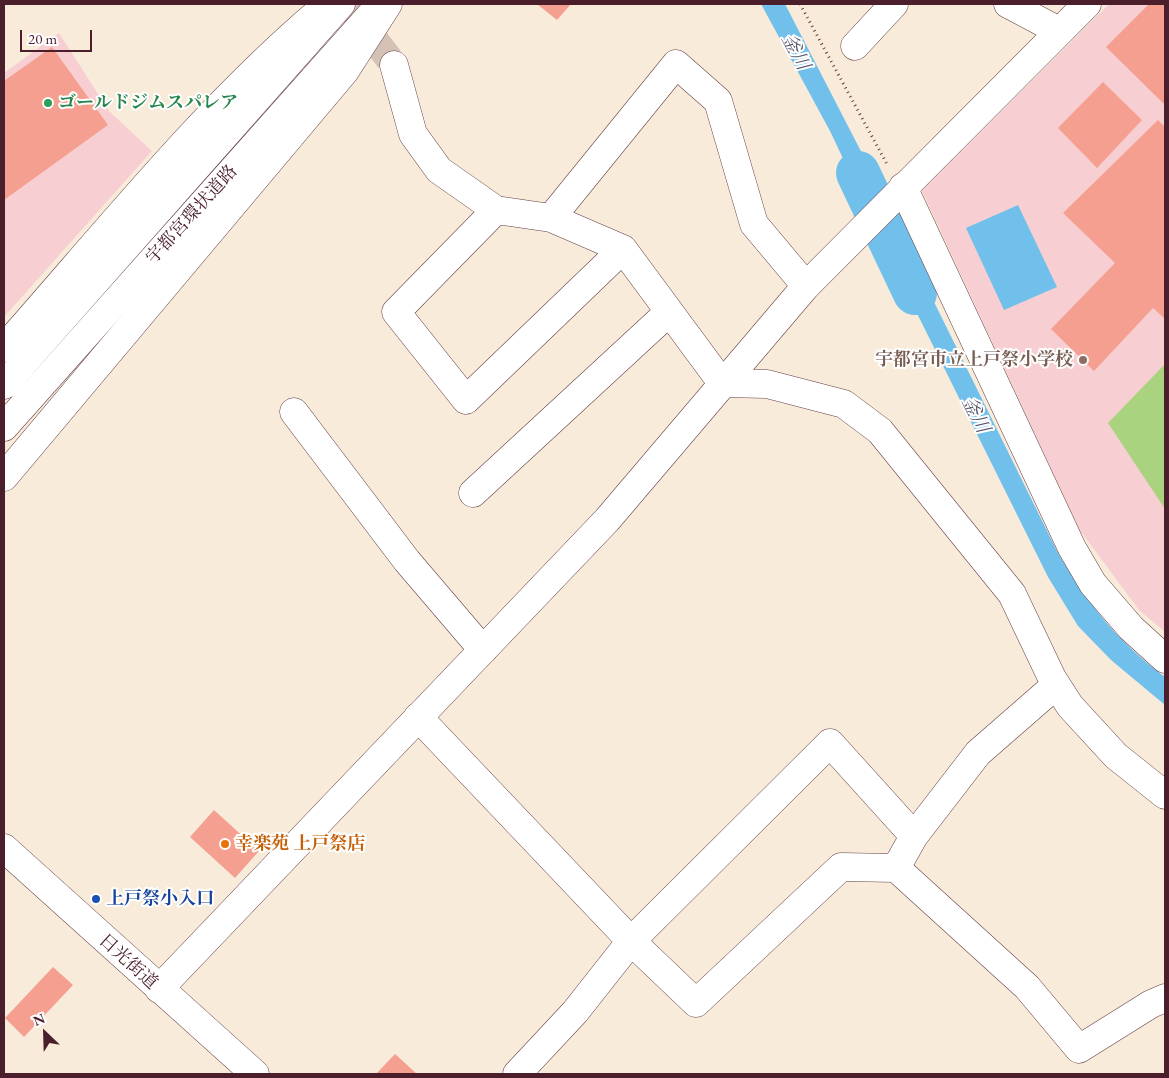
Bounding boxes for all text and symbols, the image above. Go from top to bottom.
scale bar [22,20,95,52]
text: 20 m [28,29,57,48]
water label: 釜川 [776,30,814,74]
place label: ゴールドジムスパレア [58,92,238,114]
marker: ゴールドジムスパレア [42,97,54,109]
street label: 宇都宮環状道路 [142,161,242,269]
place label: 宇都宮市立上戸祭小学校 [875,349,1073,371]
marker: 宇都宮市立上戸祭小学校 [1077,354,1089,366]
water label: 釜川 [956,393,994,437]
place label: 幸楽苑 上戸祭店 [235,833,365,855]
marker: 幸楽苑 上戸祭店 [219,838,231,850]
place label: 上戸祭小入口 [106,888,214,910]
marker: 上戸祭小入口 [90,893,102,905]
street label: 日光街道 [94,930,162,994]
north arrow [20,1008,70,1058]
text: N [30,1009,48,1030]

